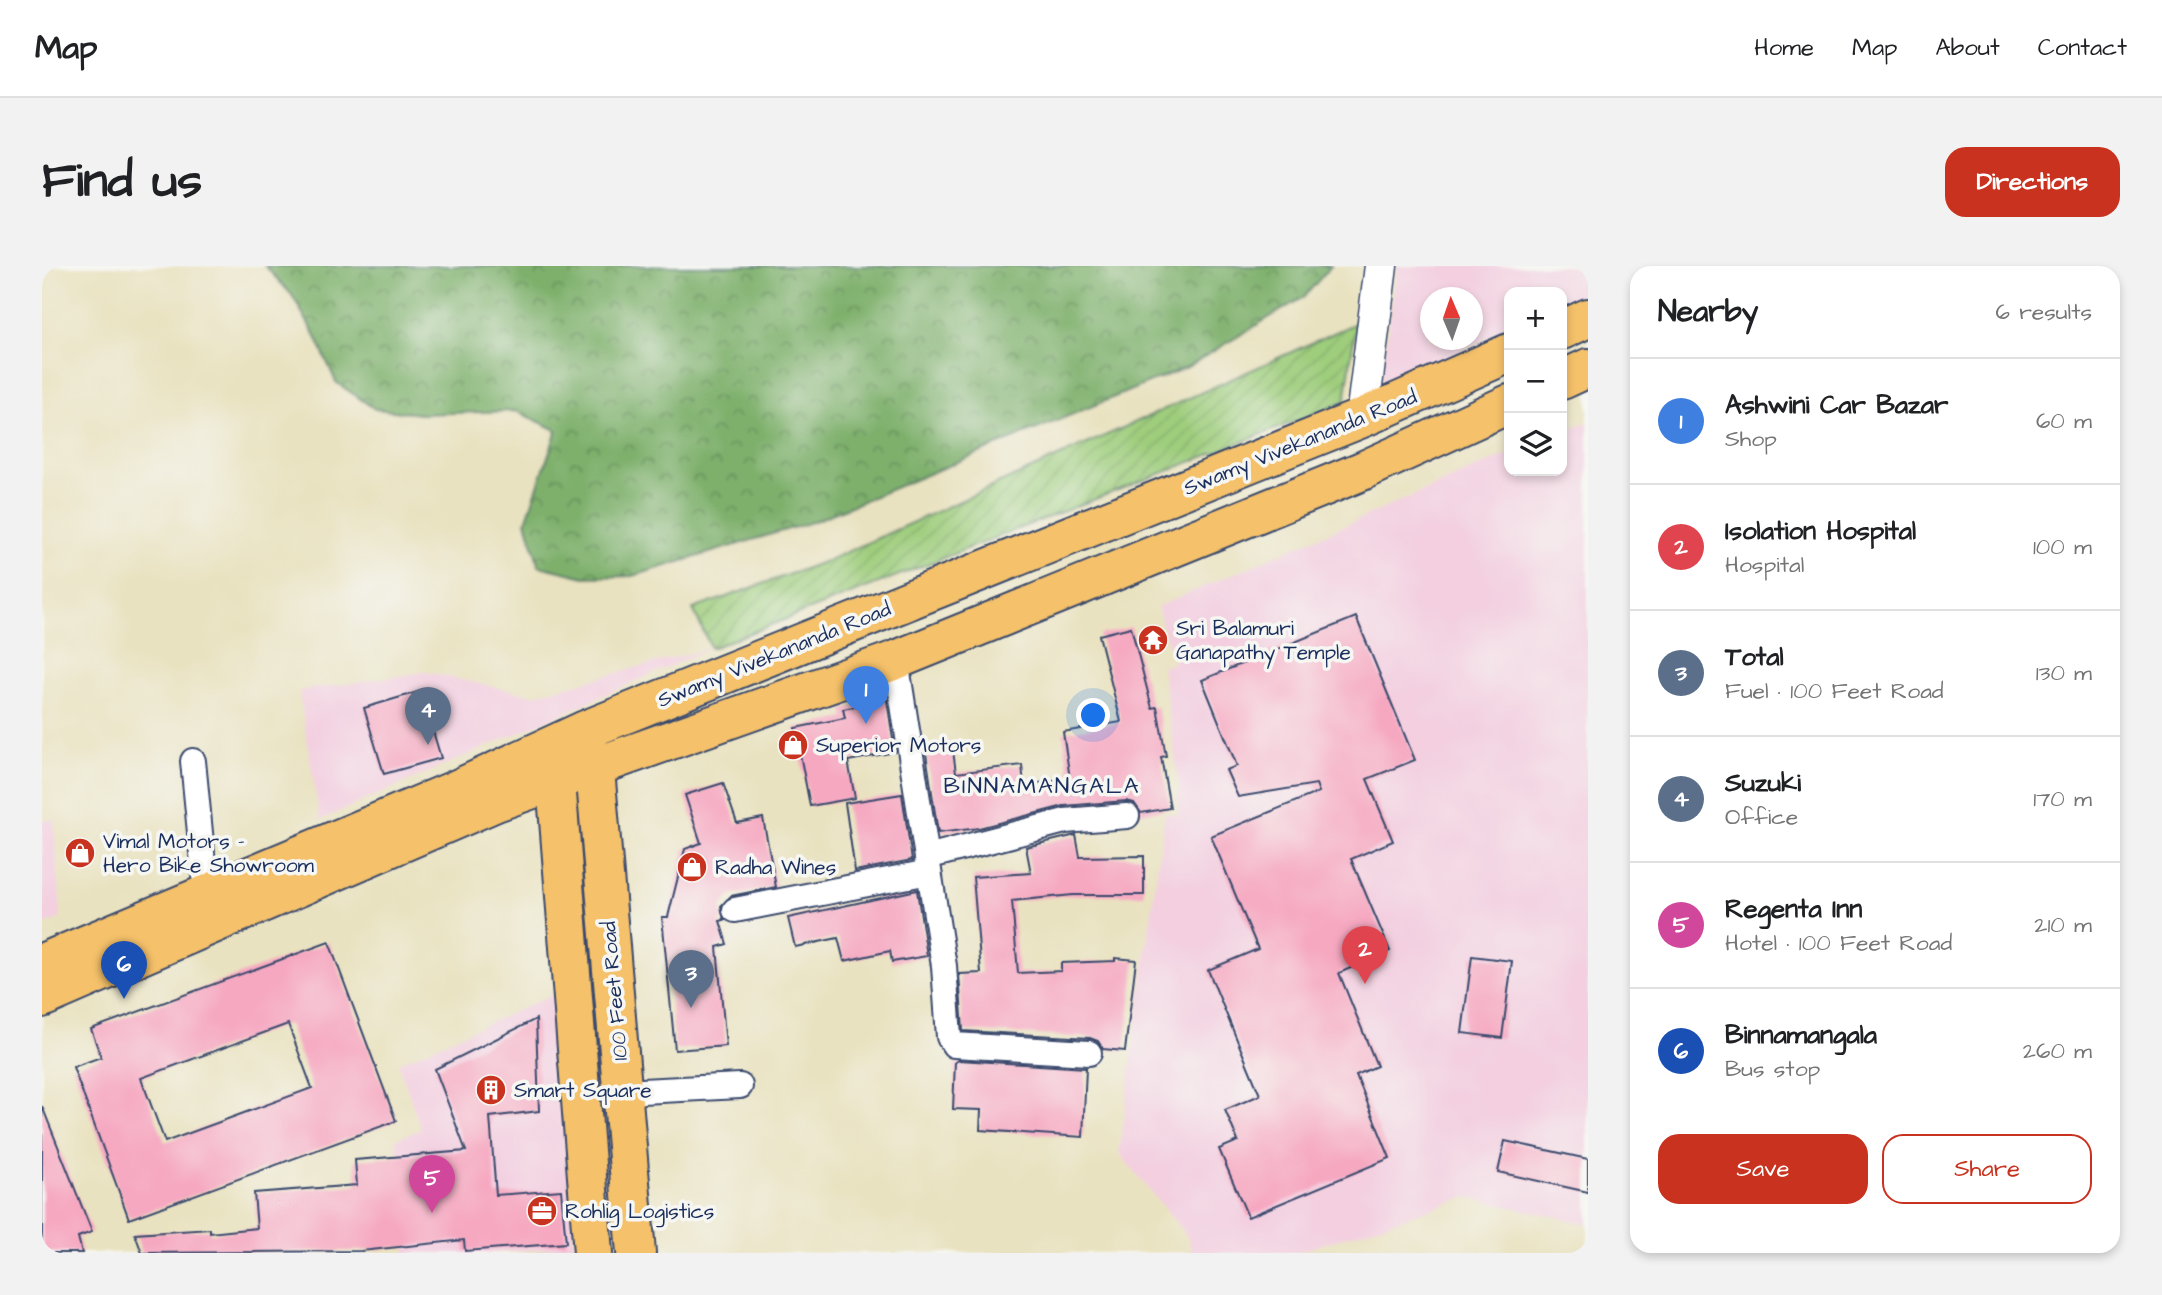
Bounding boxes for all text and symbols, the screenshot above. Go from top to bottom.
text: Map [35,25,97,71]
text: Home [1754,31,1814,65]
text: Map [1852,31,1897,65]
text: About [1935,31,2000,65]
text: Contact [2038,31,2127,65]
button: Directions [1945,147,2120,217]
text: Find us [42,148,202,216]
north arrow [1420,287,1483,350]
map controls [1504,287,1567,476]
button: + [1504,287,1567,350]
text: Nearby [1658,291,1758,333]
text: 6 results [1996,296,2092,328]
button: − [1504,350,1567,413]
street label: Swamy Vivekananda Road [1179,382,1422,504]
text: Ashwini Car Bazar [1725,387,1948,423]
text: 1 [1680,405,1682,437]
text: 60 m [2036,405,2092,437]
button: layers [1504,413,1567,476]
text: Shop [1725,423,1777,455]
text: Isolation Hospital [1725,513,1916,549]
text: 2 [1674,531,1688,563]
text: 100 m [2033,531,2092,563]
text: Hospital [1725,549,1804,581]
street label: Swamy Vivekananda Road [653,594,896,716]
place label: Sri Balamuri Ganapathy Temple [1176,614,1351,669]
temple icon: Sri Balamuri Ganapathy Temple [1136,623,1170,657]
text: Total [1725,639,1784,675]
text: 3 [1675,657,1687,689]
text: 130 m [2036,657,2092,689]
pin: 1 [843,666,889,724]
text: Fuel · 100 Feet Road [1725,675,1944,707]
pin: 4 [405,687,451,745]
your location [1076,698,1110,732]
shop icon: Superior Motors [776,728,810,762]
place label: Superior Motors [816,731,981,761]
text: Suzuki [1725,765,1801,801]
district label: BINNAMANGALA [944,770,1140,802]
text: 4 [1673,783,1689,815]
text: 170 m [2033,783,2092,815]
text: Office [1725,801,1798,833]
place label: Vimal Motors - Hero Bike Showroom [103,827,315,880]
shop icon: Vimal Motors - Hero Bike Showroom [63,836,97,870]
shop icon: Radha Wines [675,850,709,884]
place label: Radha Wines [715,853,836,882]
text: Regenta Inn [1725,891,1862,927]
text: 5 [1673,909,1689,941]
text: 210 m [2034,909,2092,941]
street label: 100 Feet Road [594,920,635,1062]
pin: 2 [1342,926,1388,984]
text: Hotel · 100 Feet Road [1725,927,1952,959]
pin: 6 [101,941,147,999]
pin: 3 [668,950,714,1008]
text: Binnamangala [1725,1017,1877,1053]
text: 6 [1674,1035,1688,1067]
text: 260 m [2023,1035,2092,1067]
text: Bus stop [1725,1053,1820,1085]
building icon: Smart Square [474,1073,508,1107]
place label: Smart Square [514,1076,652,1105]
button: Save [1658,1134,1868,1204]
button: Share [1882,1134,2092,1204]
pin: 5 [409,1155,455,1213]
office icon: Rohlig Logistics [525,1194,559,1228]
place label: Rohlig Logistics [565,1197,714,1228]

